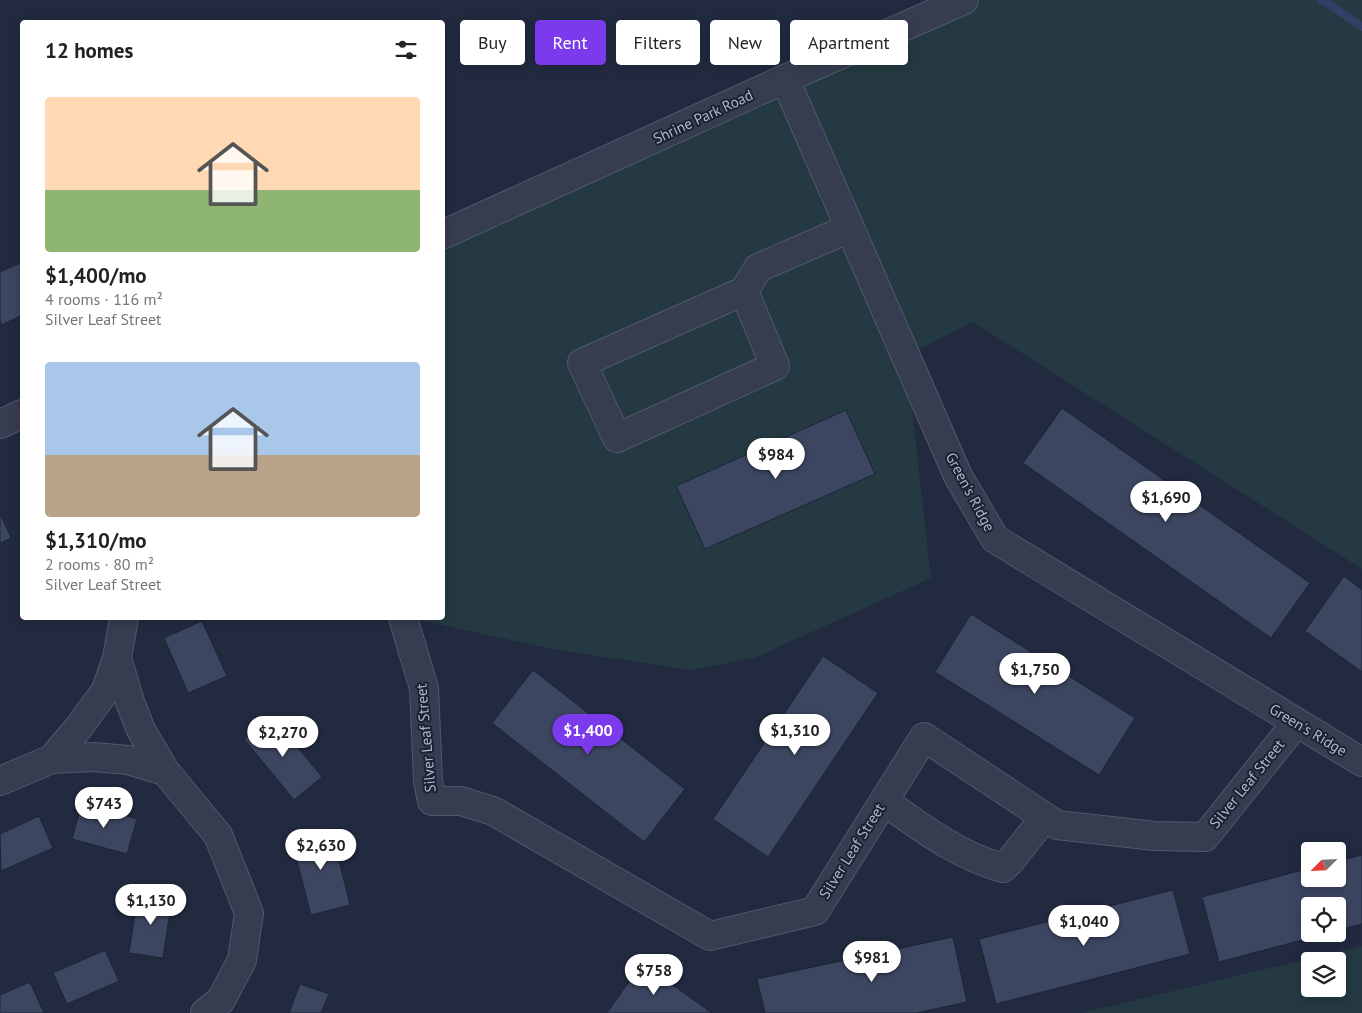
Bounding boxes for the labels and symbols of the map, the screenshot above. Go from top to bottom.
street label: Shrine Park Road [650,85,756,148]
pin: $984 [746,438,806,480]
street label: Green's Ridge [942,449,999,535]
pin: $1,690 [1125,480,1207,523]
pin: $1,750 [994,652,1076,695]
street label: Silver Leaf Street [411,683,440,793]
street label: Green's Ridge [1266,699,1350,760]
pin: $1,400 [547,714,629,756]
pin: $1,310 [754,714,836,756]
pin: $2,270 [242,716,324,758]
street label: Silver Leaf Street [1205,735,1288,832]
pin: $743 [74,786,134,829]
street label: Silver Leaf Street [815,799,889,902]
pin: $2,630 [280,828,362,871]
north arrow [1301,842,1346,888]
pin: $1,130 [110,884,192,926]
pin: $1,040 [1043,904,1125,947]
pin: $981 [842,940,902,983]
pin: $758 [624,954,684,996]

